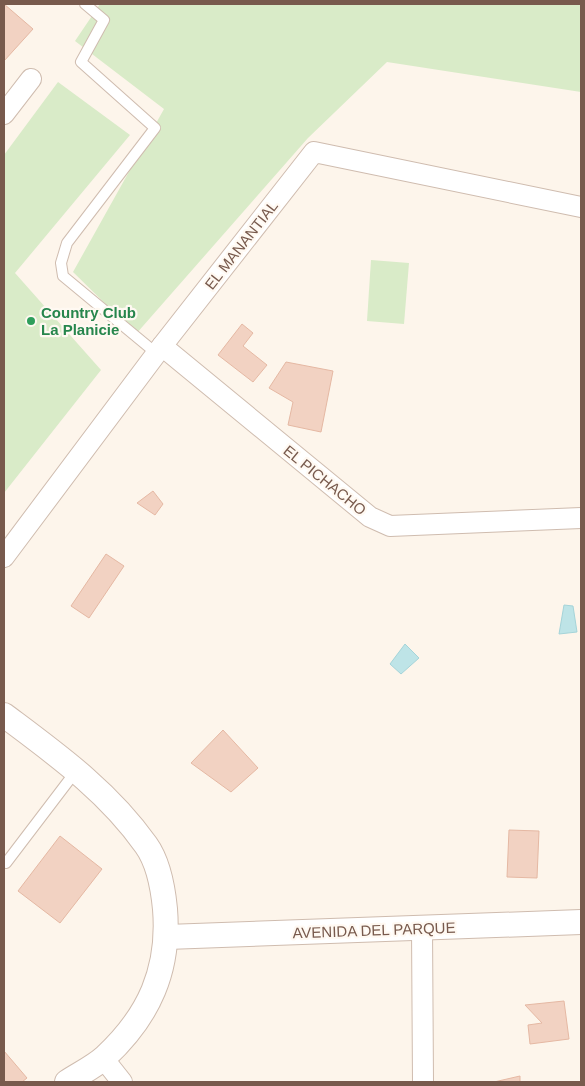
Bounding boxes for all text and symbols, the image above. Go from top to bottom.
street label: EL MANANTIAL [201,197,281,293]
place label: Country Club La Planicie [41,304,136,338]
marker: Country Club La Planicie [25,315,37,327]
street label: EL PICHACHO [280,442,370,518]
street label: AVENIDA DEL PARQUE [292,919,456,941]

